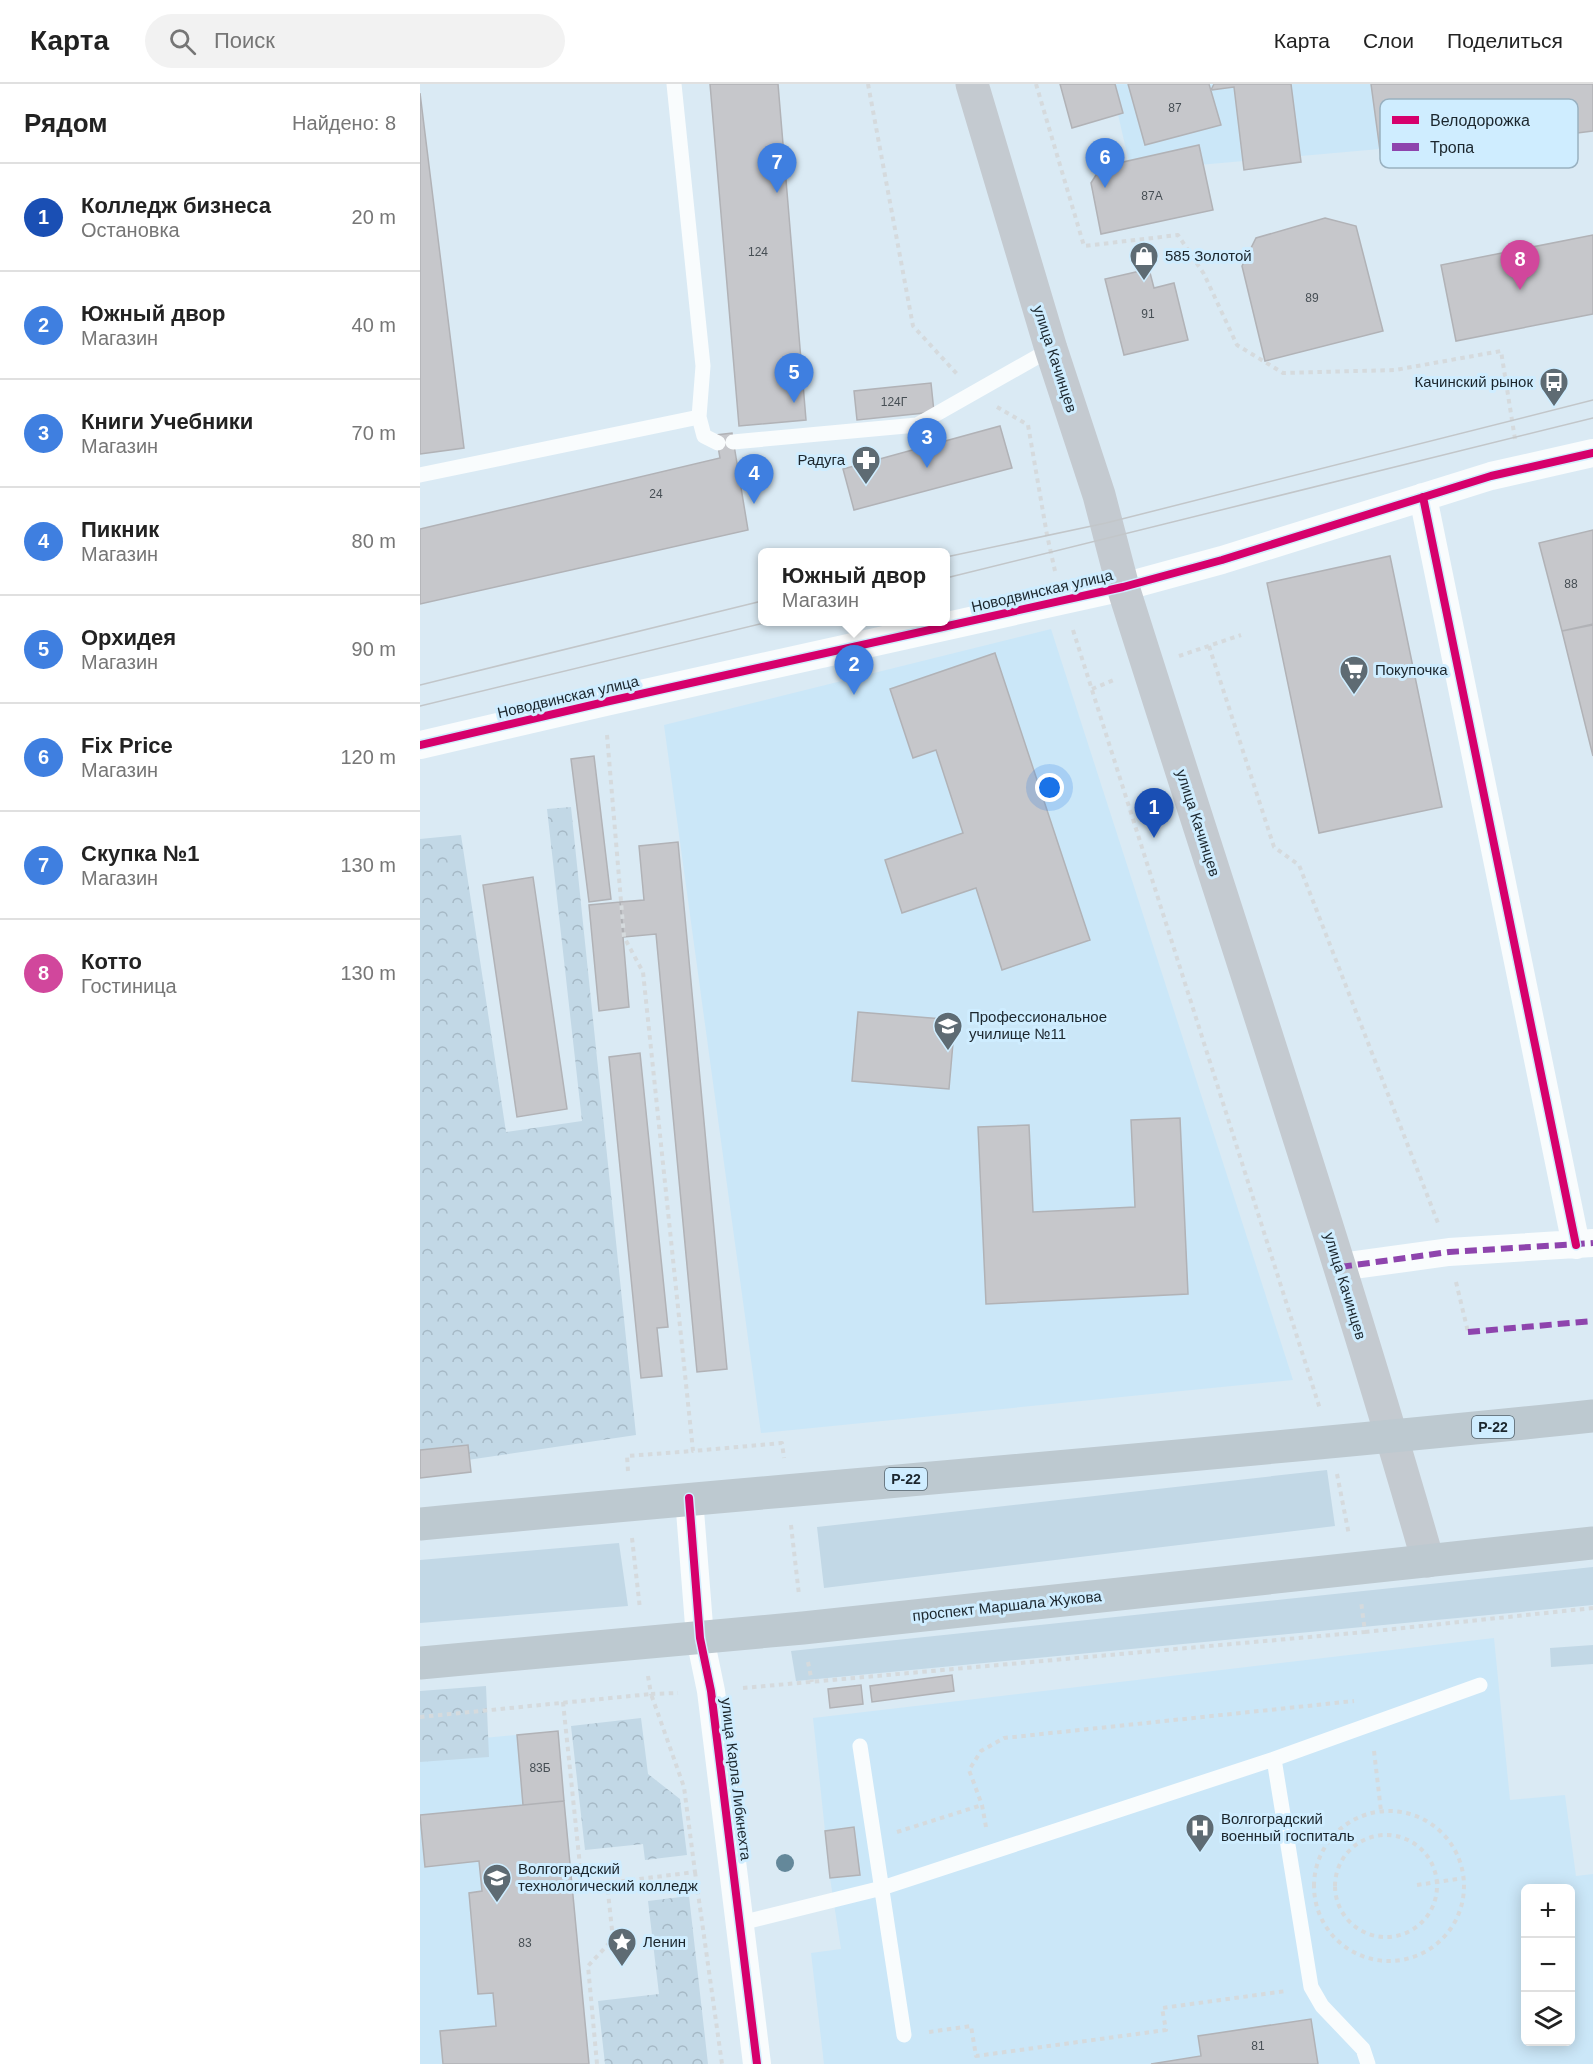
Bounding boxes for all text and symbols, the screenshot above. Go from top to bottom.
search box [145,14,565,68]
text: Карта [30,25,109,56]
icon: search [166,25,199,58]
text: Поиск [214,28,275,53]
text: Карта [1274,29,1330,52]
text: Слои [1363,29,1414,52]
text: Поделиться [1447,29,1563,52]
legend [1380,99,1578,168]
house number: 87 [1168,101,1182,115]
text: Рядом [24,108,107,138]
text: Найдено: 8 [292,112,396,134]
text: Велодорожка [1430,112,1530,129]
pin: 6 [1086,138,1124,188]
text: Тропа [1430,139,1474,156]
pin: 7 [758,144,796,193]
house number: 87А [1141,189,1163,203]
text: Колледж бизнеса [81,193,271,218]
text: 1 [38,206,49,228]
text: 20 m [352,206,396,228]
text: Остановка [81,219,180,241]
shop icon: 585 Золотой [1128,240,1160,282]
pin: 8 [1500,240,1540,290]
house number: 124 [748,245,768,259]
place label: 585 Золотой [1165,247,1252,264]
house number: 89 [1305,291,1319,305]
text: Южный двор [81,301,225,326]
street label: улица Качинцев [1030,303,1081,414]
house number: 91 [1141,307,1155,321]
text: 2 [38,314,49,336]
text: 40 m [352,314,396,336]
text: Магазин [81,327,158,349]
pin: 5 [774,354,814,403]
bus stop icon: Качинский рынок [1538,366,1570,408]
place label: Качинский рынок [1414,373,1533,390]
house number: 124Г [881,395,908,409]
text: Книги Учебники [81,409,253,434]
pin: 3 [908,418,946,468]
text: 3 [38,422,49,444]
text: 70 m [352,422,396,444]
text: Магазин [81,435,158,457]
pharmacy icon: Радуга [850,444,882,486]
place label: Радуга [797,451,846,468]
pin: 4 [734,454,774,504]
house number: 24 [649,487,663,501]
text: Пикник [81,517,159,542]
text: 4 [38,530,49,552]
text: 80 m [352,530,396,552]
text: Магазин [81,543,158,565]
popup [758,548,950,626]
text: Южный двор [782,563,926,588]
street label: Новодвинская улица [970,566,1115,615]
house number: 88 [1564,577,1578,591]
text: Магазин [782,589,859,611]
text: Орхидея [81,625,176,650]
text: 5 [38,638,49,660]
text: 90 m [352,638,396,660]
pin: 2 [834,646,874,695]
text: Магазин [81,651,158,673]
supermarket icon: Покупочка [1338,654,1370,696]
place label: Покупочка [1375,661,1448,678]
street label: Новодвинская улица [496,672,641,721]
text: Fix Price [81,733,173,758]
text: 6 [38,746,49,768]
text: 120 m [340,746,396,768]
text: Магазин [81,759,158,781]
street label: улица Качинцев [1173,767,1224,878]
your location [1035,773,1064,802]
pin: 1 [1134,788,1174,838]
text: Скупка №1 [81,841,200,866]
text: 7 [38,854,49,876]
text: 130 m [340,854,396,876]
text: Магазин [81,867,158,889]
text: Котто [81,949,142,974]
text: 8 [38,962,49,984]
text: 130 m [340,962,396,984]
text: Гостиница [81,975,177,997]
place label: Профессиональное училище №11 [969,1008,1107,1042]
school or university icon: Профессиональное училище №11 [932,1010,964,1052]
street label: улица Качинцев [1321,1230,1370,1342]
road number: Р-22 [1472,1416,1514,1438]
road number: Р-22 [885,1468,927,1490]
street label: проспект Маршала Жукова [912,1587,1103,1624]
street label: улица Карла Либкнехта [718,1697,755,1862]
house number: 83Б [529,1761,551,1775]
place label: Волгоградский военный госпиталь [1221,1810,1355,1844]
hospital icon: Волгоградский военный госпиталь [1184,1812,1216,1854]
place label: Волгоградский технологический колледж [518,1860,698,1894]
school or university icon: Волгоградский технологический колледж [481,1862,513,1904]
map controls [1521,1884,1575,2046]
button: + [1521,1884,1575,1938]
place icon: Ленин [606,1926,638,1968]
place label: Ленин [643,1933,686,1950]
house number: 83 [518,1936,532,1950]
button: − [1521,1938,1575,1992]
button: layers [1521,1992,1575,2046]
house number: 81 [1251,2039,1265,2053]

